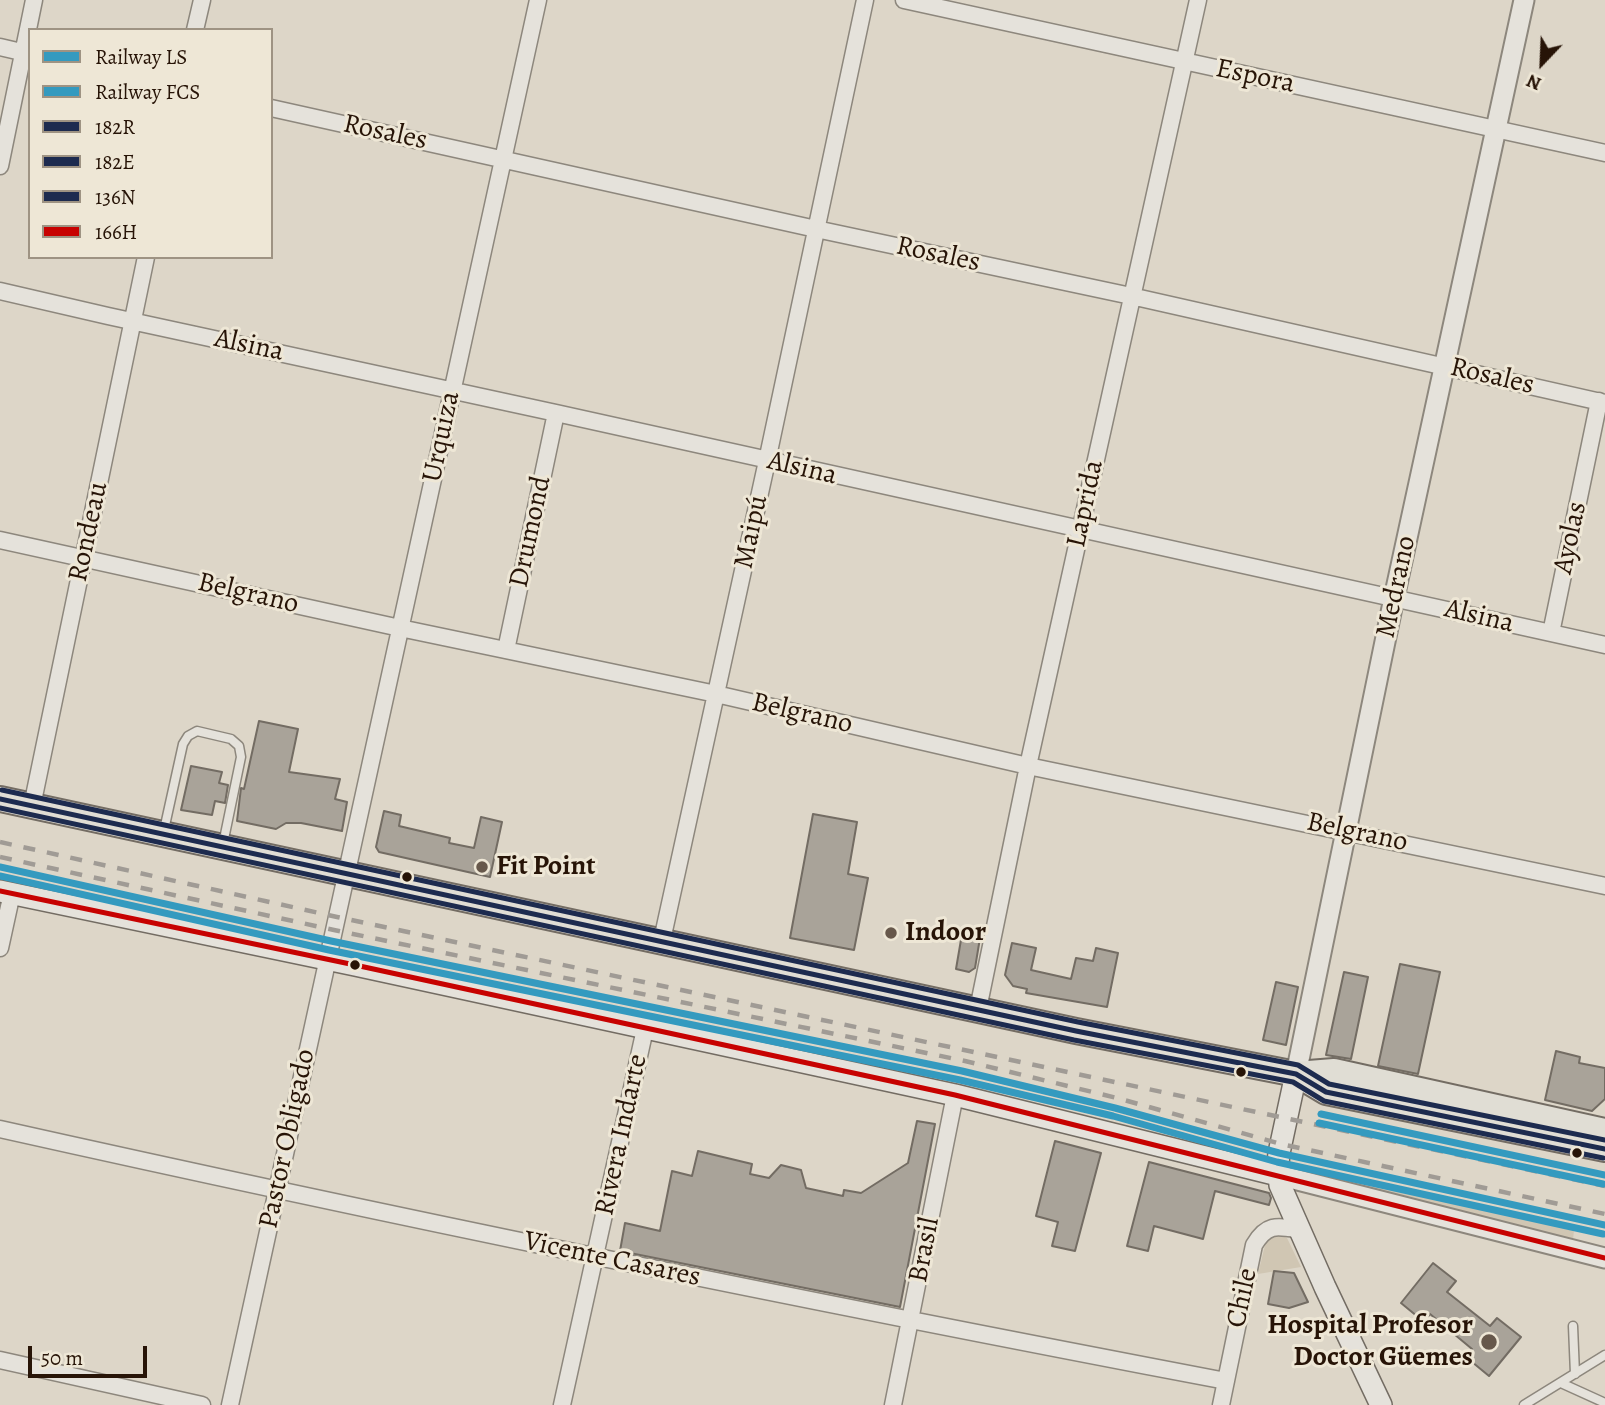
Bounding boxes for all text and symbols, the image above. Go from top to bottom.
legend [28,28,273,259]
north arrow [1507,28,1577,98]
text: Railway LS [95,43,187,71]
street label: Espora [1212,52,1298,102]
text: N [1522,68,1545,97]
text: Railway FCS [95,78,200,106]
street label: Rosales [340,108,430,158]
text: 182R [95,113,135,141]
text: 182E [95,148,135,176]
text: 136N [95,183,136,211]
text: 166H [95,218,137,246]
street label: Rosales [893,230,983,280]
street label: Alsina [211,322,287,370]
street label: Rosales [1447,351,1537,403]
street label: Urquiza [416,388,468,486]
street label: Alsina [764,445,840,493]
street label: Laprida [1060,457,1112,551]
street label: Drumond [503,473,559,591]
street label: Rondeau [62,479,116,585]
street label: Maipú [728,492,776,572]
street label: Ayolas [1547,499,1595,577]
street label: Medrano [1370,533,1424,641]
street label: Belgrano [194,566,302,622]
street label: Alsina [1441,593,1517,641]
street label: Belgrano [748,686,856,742]
street label: Belgrano [1303,806,1411,860]
place label: Fit Point [496,850,595,884]
marker: Fit Point [474,859,490,875]
unlabelled marker [400,870,414,884]
place label: Indoor [905,916,986,950]
marker: Indoor [883,925,899,941]
unlabelled marker [348,958,362,972]
street label: Pastor Obligado [253,1046,323,1232]
street label: Rivera Indarte [589,1051,655,1219]
unlabelled marker [1234,1065,1248,1079]
unlabelled marker [1570,1146,1584,1160]
street label: Brasil [902,1214,948,1286]
street label: Vicente Casares [521,1225,703,1295]
street label: Chile [1220,1265,1266,1331]
place label: Hospital Profesor Doctor Güemes [1267,1309,1473,1375]
scale bar [32,1332,150,1376]
marker: Hospital Profesor Doctor Güemes [1479,1332,1499,1352]
text: 50 m [41,1344,83,1372]

